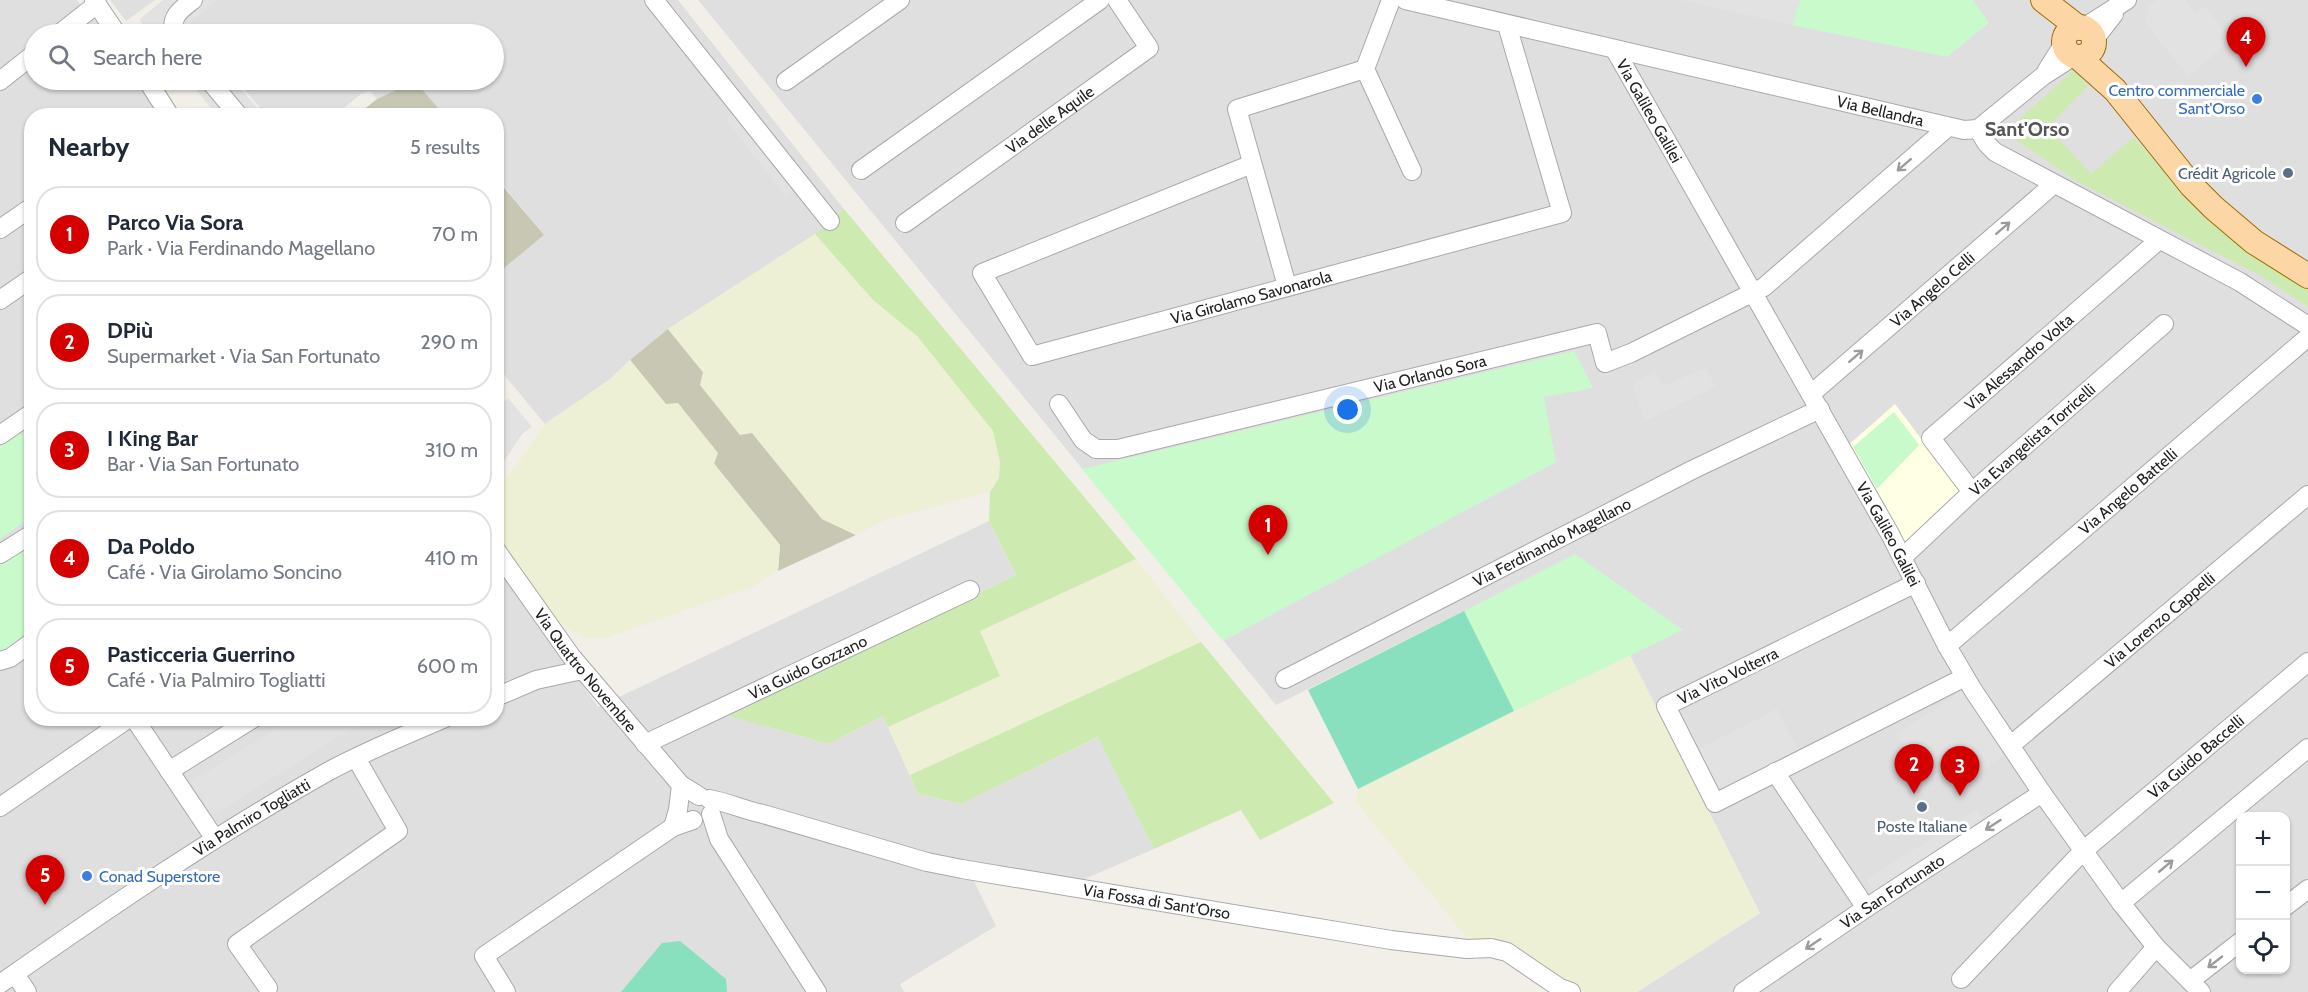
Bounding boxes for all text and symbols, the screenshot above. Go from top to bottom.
pin: 4 [2226,17,2266,67]
search box [24,24,504,90]
icon: search [45,41,78,74]
text: Search here [93,44,202,71]
street label: Via Galileo Galilei [1613,56,1687,166]
street label: Via delle Aquile [1002,81,1097,157]
place label: Centro commerciale Sant'Orso [2108,81,2245,118]
street label: Via Bellandra [1835,91,1926,130]
marker: Centro commerciale Sant'Orso [2250,92,2264,106]
district label: Sant'Orso [1985,117,2069,141]
text: Nearby [48,131,129,163]
text: 5 results [410,135,480,159]
one-way arrow [1897,158,1912,172]
place label: Crédit Agricole [2178,164,2276,183]
marker: Crédit Agricole [2281,166,2295,180]
text: Parco Via Sora [107,209,243,236]
one-way arrow [1995,221,2010,235]
text: 1 [66,222,73,246]
text: 70 m [432,222,478,246]
text: Park · Via Ferdinando Magellano [107,236,375,260]
street label: Via Angelo Celli [1886,248,1978,331]
street label: Via Girolamo Savonarola [1169,266,1334,328]
street label: Via Alessandro Volta [1961,309,2077,414]
text: DPiù [107,317,153,344]
text: 2 [64,330,75,354]
text: 290 m [420,330,478,354]
text: Supermarket · Via San Fortunato [107,344,380,368]
one-way arrow [1848,349,1863,363]
street label: Via Orlando Sora [1372,351,1488,396]
street label: Via Evangelista Torricelli [1965,379,2099,500]
your location [1333,395,1362,424]
text: I King Bar [107,425,198,452]
text: 3 [64,438,75,462]
text: 310 m [425,438,478,462]
street label: Via Angelo Battelli [2075,444,2181,539]
text: Bar · Via San Fortunato [107,452,299,476]
street label: Via Galileo Galilei [1853,478,1924,589]
street label: Via Ferdinando Magellano [1470,493,1634,590]
pin: 1 [1248,506,1288,555]
text: Da Poldo [107,533,195,560]
text: 4 [63,546,76,570]
text: 410 m [424,546,478,570]
text: Café · Via Girolamo Soncino [107,560,342,584]
street label: Via Lorenzo Cappelli [2100,568,2218,672]
street label: Via Quattro Novembre [531,604,641,736]
street label: Via Guido Gozzano [745,631,870,703]
text: Pasticceria Guerrino [107,641,295,668]
street label: Via Vito Volterra [1675,643,1782,708]
text: 5 [64,654,75,678]
text: 600 m [417,654,478,678]
text: Café · Via Palmiro Togliatti [107,668,326,692]
street label: Via Guido Baccelli [2144,711,2248,802]
pin: 2 [1894,744,1934,794]
pin: 3 [1940,746,1980,796]
street label: Via Palmiro Togliatti [190,774,313,860]
marker: Poste Italiane [1915,800,1929,814]
map controls [2236,812,2290,974]
button: + [2236,812,2290,866]
place label: Poste Italiane [1877,817,1967,836]
one-way arrow [1985,819,2002,831]
street label: Via San Fortunato [1836,850,1948,932]
pin: 5 [26,856,64,905]
one-way arrow [2158,859,2174,872]
button: − [2236,866,2290,920]
place label: Conad Superstore [99,867,220,886]
marker: Conad Superstore [80,869,94,883]
street label: Via Fossa di Sant'Orso [1082,880,1232,923]
button: locate [2236,920,2290,974]
one-way arrow [1805,938,1822,950]
one-way arrow [2208,955,2224,968]

